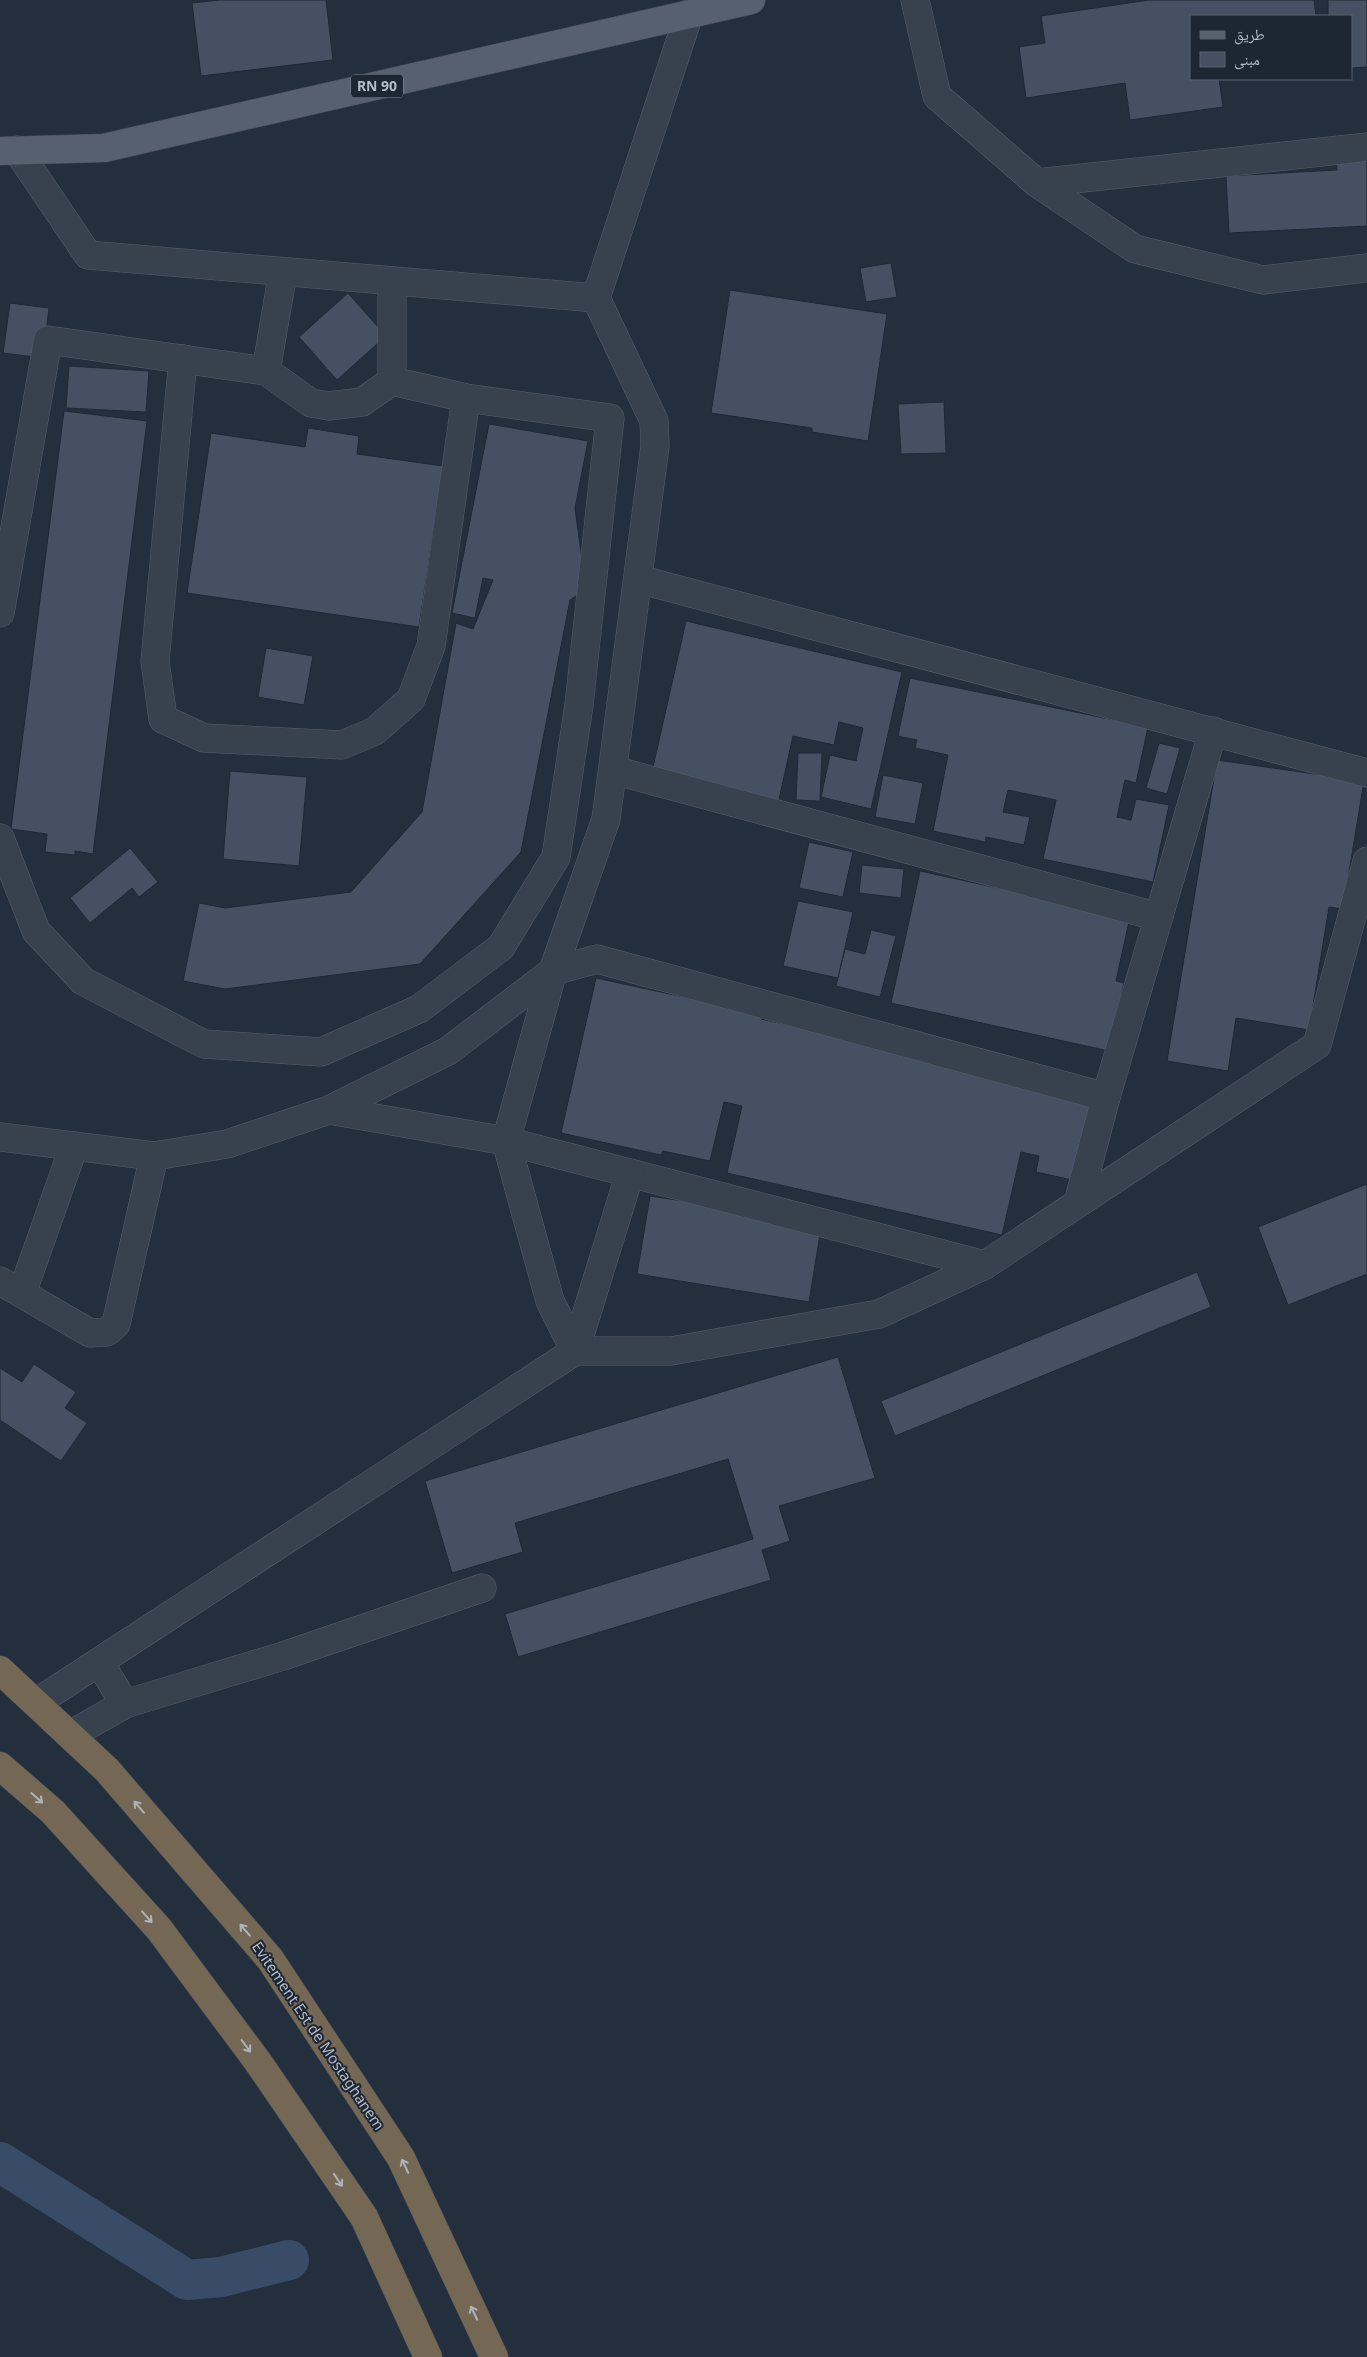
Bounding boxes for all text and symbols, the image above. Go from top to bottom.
legend [1190,15,1352,80]
text: طريق [1234,24,1265,45]
text: مبنى [1234,49,1260,70]
road number: RN 90 [351,74,403,98]
one-way arrow [30,1792,43,1804]
one-way arrow [134,1801,145,1814]
one-way arrow [142,1910,153,1923]
one-way arrow [240,1924,251,1937]
street label: Evitement Est de Mostaghanem [248,1937,390,2134]
one-way arrow [241,2039,251,2053]
one-way arrow [399,2159,409,2174]
one-way arrow [333,2172,343,2186]
one-way arrow [468,2306,478,2321]

